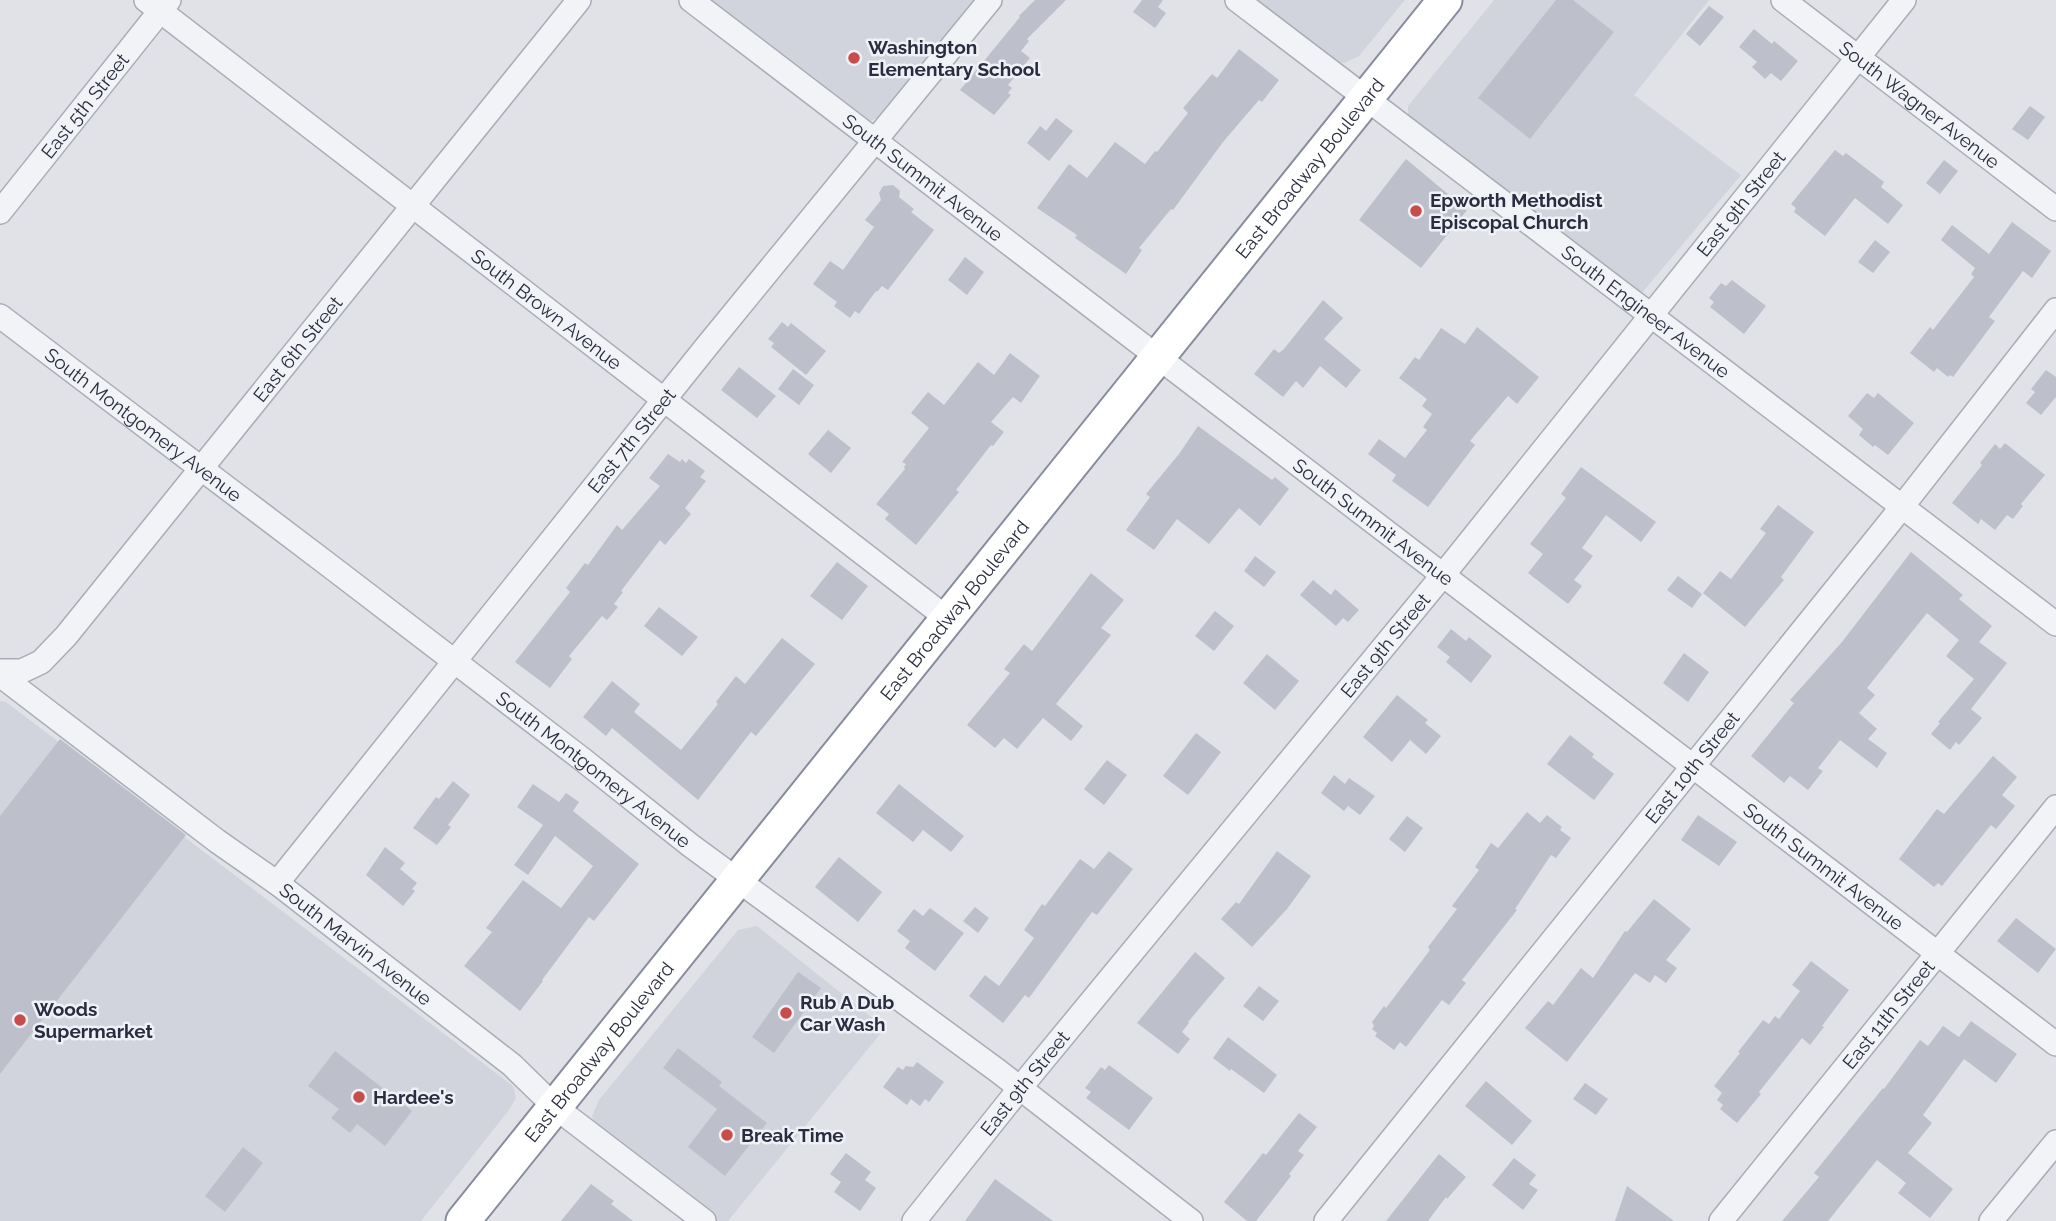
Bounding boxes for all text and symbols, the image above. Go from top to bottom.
place label: Washington Elementary School [868,36,1041,80]
street label: South Wagner Avenue [1835,36,2004,173]
street label: East 5th Street [36,48,134,162]
marker: Washington Elementary School [846,50,862,66]
street label: East Broadway Boulevard [1231,74,1389,263]
street label: South Summit Avenue [839,109,1007,246]
street label: East 9th Street [1692,146,1790,261]
place label: Epworth Methodist Episcopal Church [1430,189,1603,233]
marker: Epworth Methodist Episcopal Church [1408,203,1424,219]
street label: South Engineer Avenue [1557,240,1734,383]
street label: South Brown Avenue [467,244,626,374]
street label: East 6th Street [249,291,347,406]
street label: South Montgomery Avenue [41,343,246,506]
street label: East 7th Street [583,383,680,497]
street label: South Summit Avenue [1289,454,1458,590]
street label: East Broadway Boulevard [875,516,1033,704]
street label: East 9th Street [1336,588,1435,702]
street label: South Montgomery Avenue [492,687,695,852]
street label: East 10th Street [1640,707,1744,828]
street label: South Summit Avenue [1739,798,1908,935]
street label: South Marvin Avenue [275,878,436,1010]
street label: East 11th Street [1838,955,1939,1073]
street label: East Broadway Boulevard [520,958,678,1146]
place label: Rub A Dub Car Wash [800,991,894,1035]
place label: Woods Supermarket [34,998,153,1042]
marker: Rub A Dub Car Wash [778,1005,794,1021]
marker: Woods Supermarket [12,1012,28,1028]
street label: East 9th Street [976,1026,1074,1140]
place label: Hardee's [373,1086,454,1108]
marker: Hardee's [351,1089,367,1105]
place label: Break Time [741,1124,844,1146]
marker: Break Time [719,1127,735,1143]

